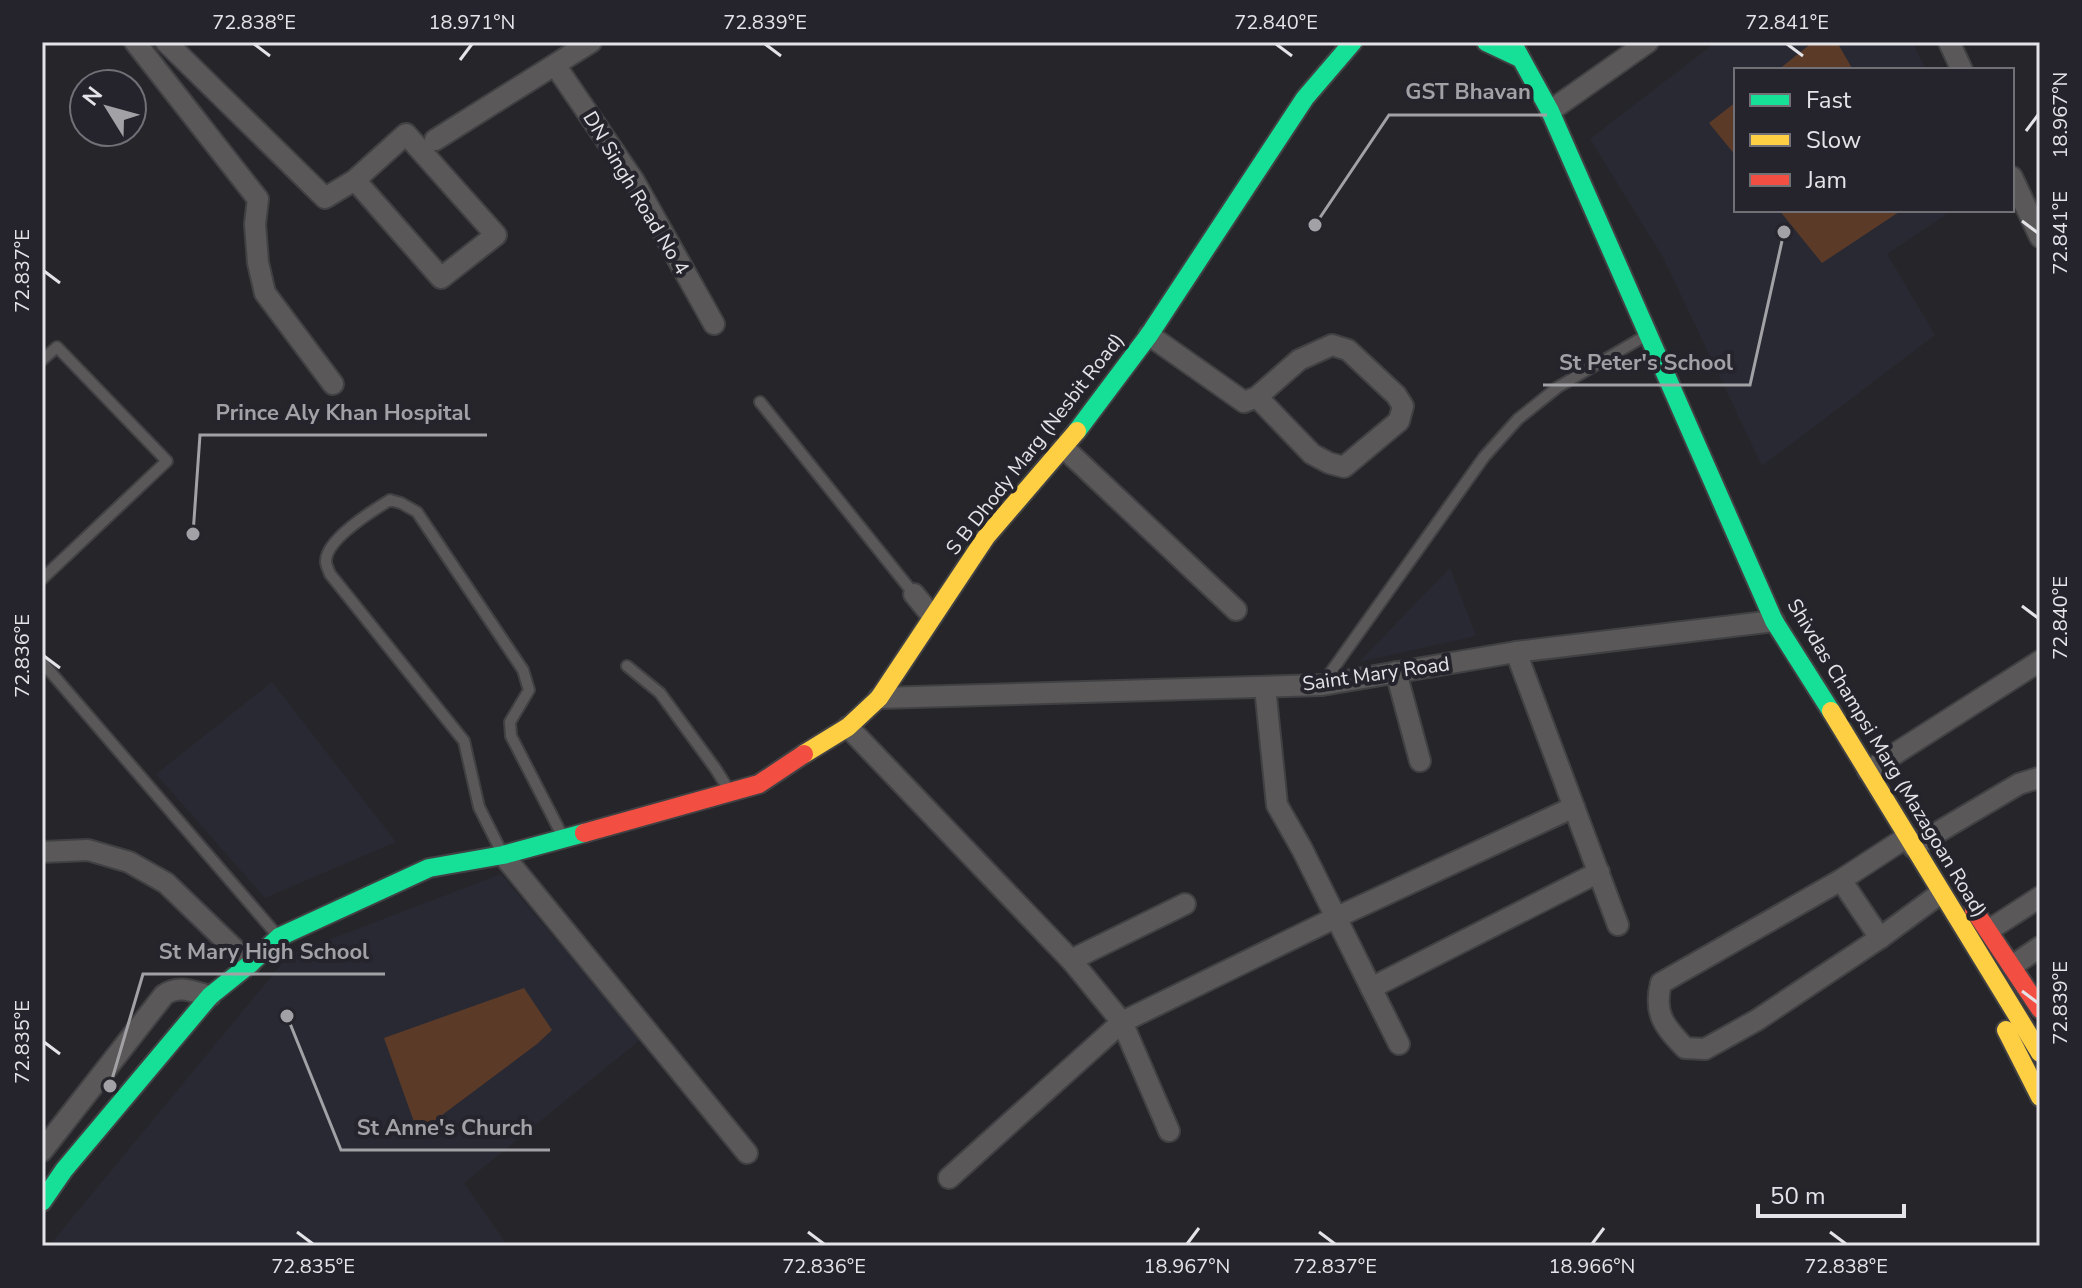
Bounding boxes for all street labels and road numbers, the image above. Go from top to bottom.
street label: DN Singh Road No 4 [577,106,695,280]
street label: S B Dhody Marg (Nesbit Road) [940,327,1130,561]
street label: Shivdas Champsi Marg (Mazagoan Road) [1781,594,1993,922]
street label: Saint Mary Road [1301,650,1451,698]

